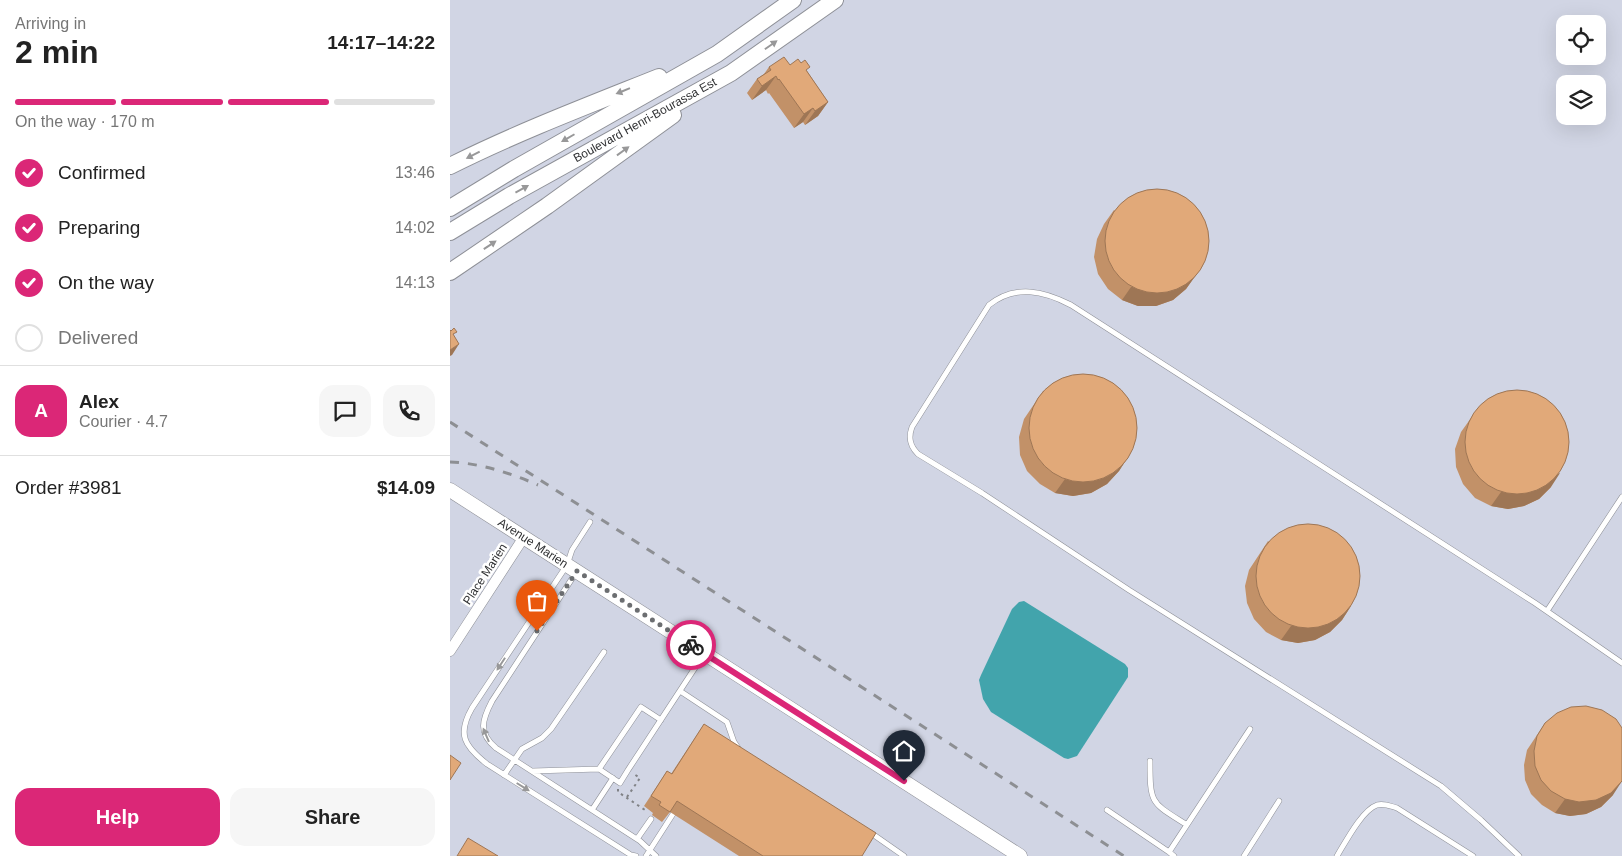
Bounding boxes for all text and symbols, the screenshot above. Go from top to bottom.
text: Arriving in [15,15,86,32]
map controls [1556,15,1606,125]
button: locate [1556,15,1606,65]
text: 14:17–14:22 [327,32,435,53]
text: 2 min [15,34,99,70]
one-way arrow [764,40,778,50]
street label: Boulevard Henri-Bourassa Est [571,74,720,165]
button: layers [1556,75,1606,125]
one-way arrow [615,87,630,95]
text: On the way · 170 m [15,113,155,130]
one-way arrow [561,134,575,142]
one-way arrow [616,146,630,156]
one-way arrow [466,151,481,159]
icon: check [15,159,43,187]
text: Confirmed [58,162,146,183]
text: 13:46 [395,164,435,181]
one-way arrow [515,184,528,193]
icon: check [15,214,43,242]
text: Preparing [58,217,140,238]
text: 14:02 [395,219,435,236]
one-way arrow [483,240,497,250]
icon: check [15,269,43,297]
text: On the way [58,272,154,293]
text: 14:13 [395,274,435,291]
text: Delivered [58,327,138,348]
button: chat [319,385,371,437]
button: phone [383,385,435,437]
text: Alex [79,391,119,412]
text: A [34,400,48,421]
text: Courier · 4.7 [79,413,168,430]
text: Order #3981 [15,477,122,498]
text: $14.09 [377,477,435,498]
street label: Avenue Marien [495,515,571,571]
street label: Place Marien [460,541,510,607]
pin [516,580,558,631]
icon: bag [523,587,551,615]
courier [666,620,716,670]
icon: bike [677,631,705,659]
one-way arrow [496,657,506,671]
one-way arrow [482,728,490,742]
pin [883,730,925,781]
icon: home [890,737,918,765]
one-way arrow [516,782,530,791]
button: Help [15,788,220,846]
button: Share [230,788,435,846]

